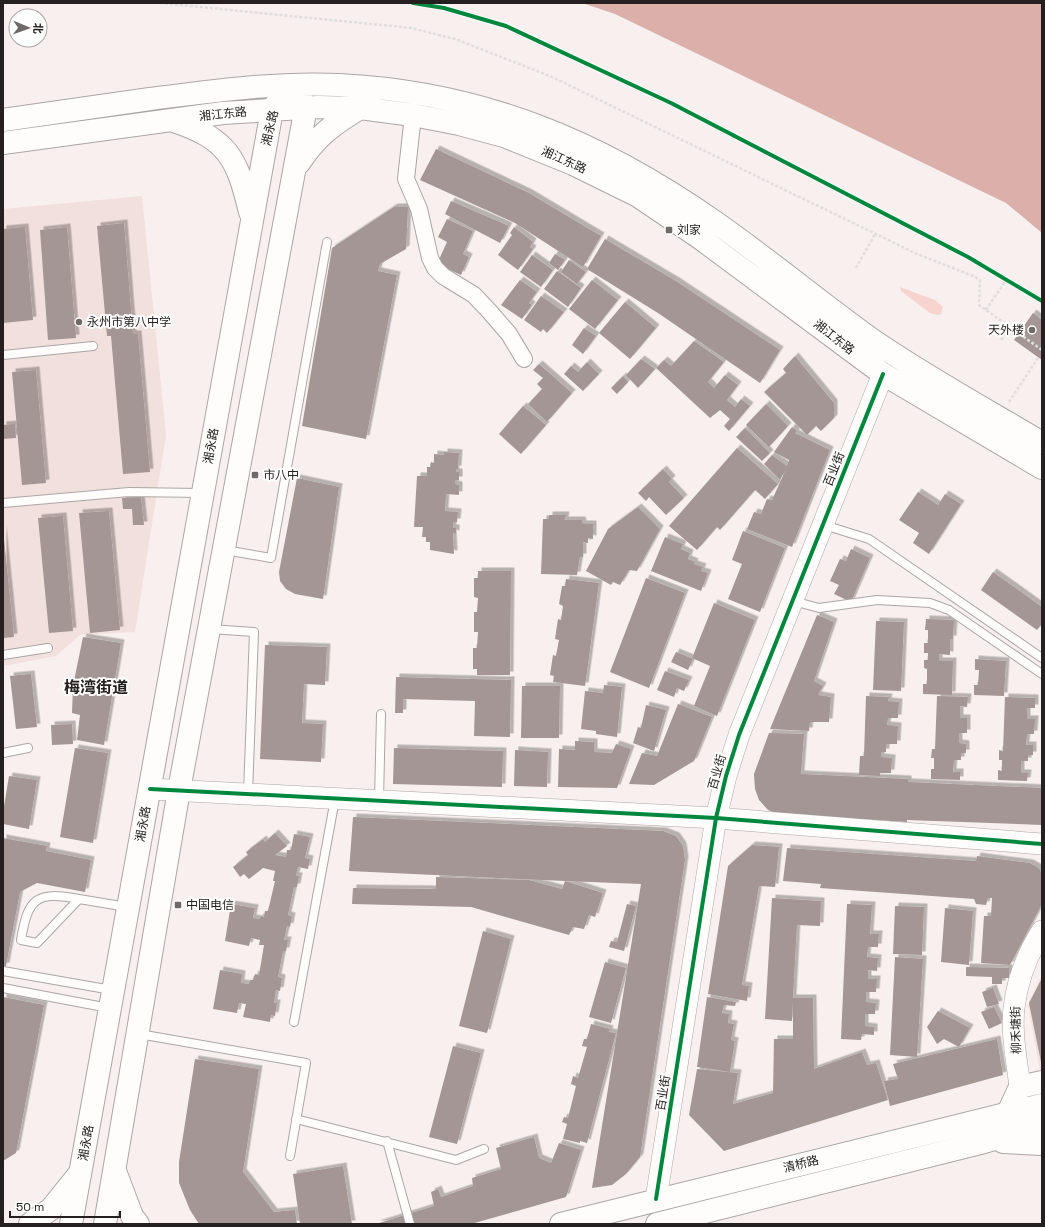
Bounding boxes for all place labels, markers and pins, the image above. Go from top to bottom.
place label: 刘家 [677,222,701,238]
marker: 刘家 [664,225,674,235]
place label: 永州市第八中学 [87,314,171,330]
marker: 永州市第八中学 [74,317,84,327]
place label: 天外楼 [988,322,1024,338]
marker: 天外楼 [1027,325,1037,335]
place label: 市八中 [263,467,299,483]
marker: 市八中 [250,470,260,480]
place label: 中国电信 [186,897,234,913]
marker: 中国电信 [173,900,183,910]

